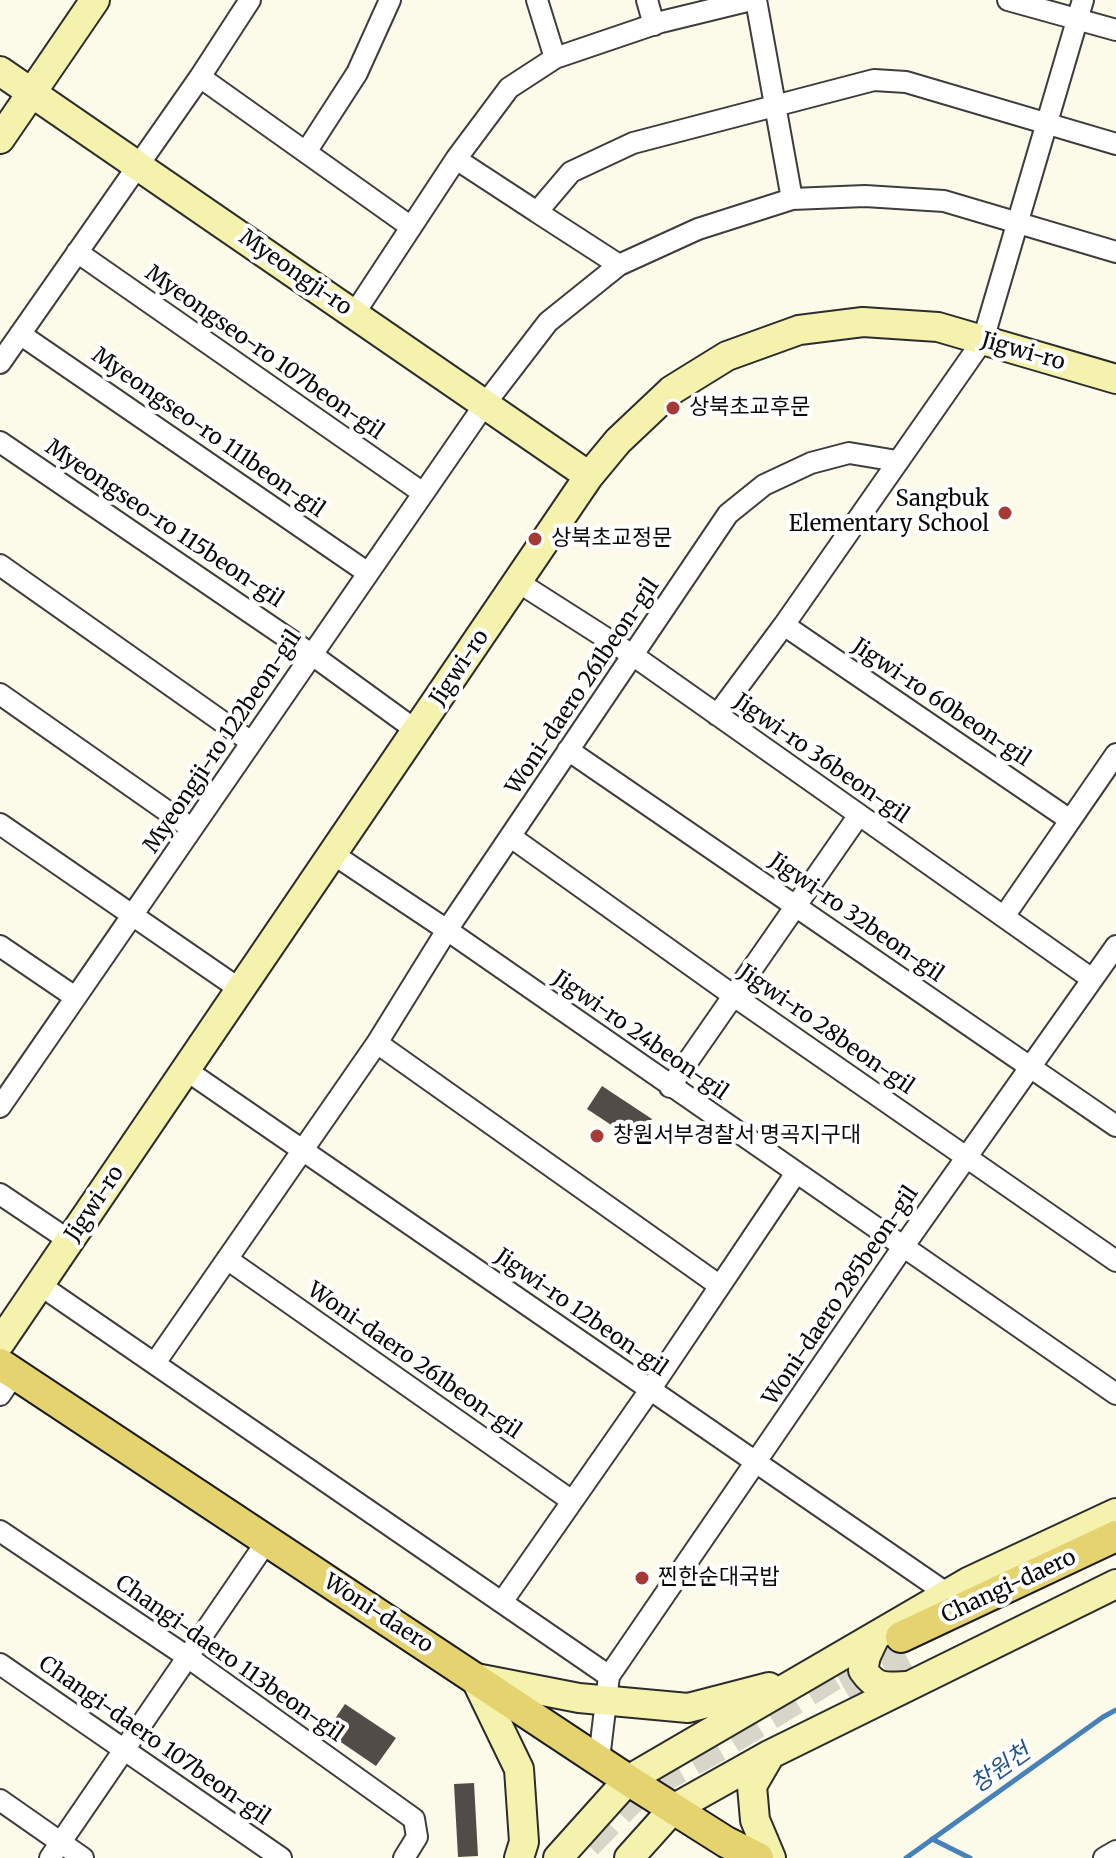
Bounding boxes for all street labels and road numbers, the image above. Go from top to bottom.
street label: Myeongji-ro [234,225,356,321]
street label: Myeongseo-ro 107beon-gil [140,260,388,446]
street label: Jigwi-ro [978,327,1068,377]
street label: Myeongseo-ro 111beon-gil [87,342,329,524]
street label: Myeongseo-ro 115beon-gil [40,434,288,614]
street label: Woni-daero 261beon-gil [501,574,665,800]
street label: Jigwi-ro [425,625,495,711]
street label: Myeongji-ro 122beon-gil [139,626,307,858]
street label: Jigwi-ro 60beon-gil [847,634,1035,772]
street label: Jigwi-ro 36beon-gil [728,689,914,829]
street label: Jigwi-ro 32beon-gil [764,848,948,988]
street label: Jigwi-ro 28beon-gil [733,960,919,1100]
street label: Jigwi-ro 24beon-gil [547,966,733,1106]
street label: Jigwi-ro [60,1161,130,1247]
street label: Woni-daero 285beon-gil [758,1181,924,1411]
street label: Jigwi-ro 12beon-gil [490,1244,672,1382]
street label: Woni-daero 261beon-gil [302,1277,526,1445]
street label: Changi-daero [938,1544,1080,1630]
street label: Woni-daero [318,1569,438,1659]
street label: Changi-daero 113beon-gil [110,1570,348,1748]
street label: Changi-daero 107beon-gil [33,1651,275,1831]

